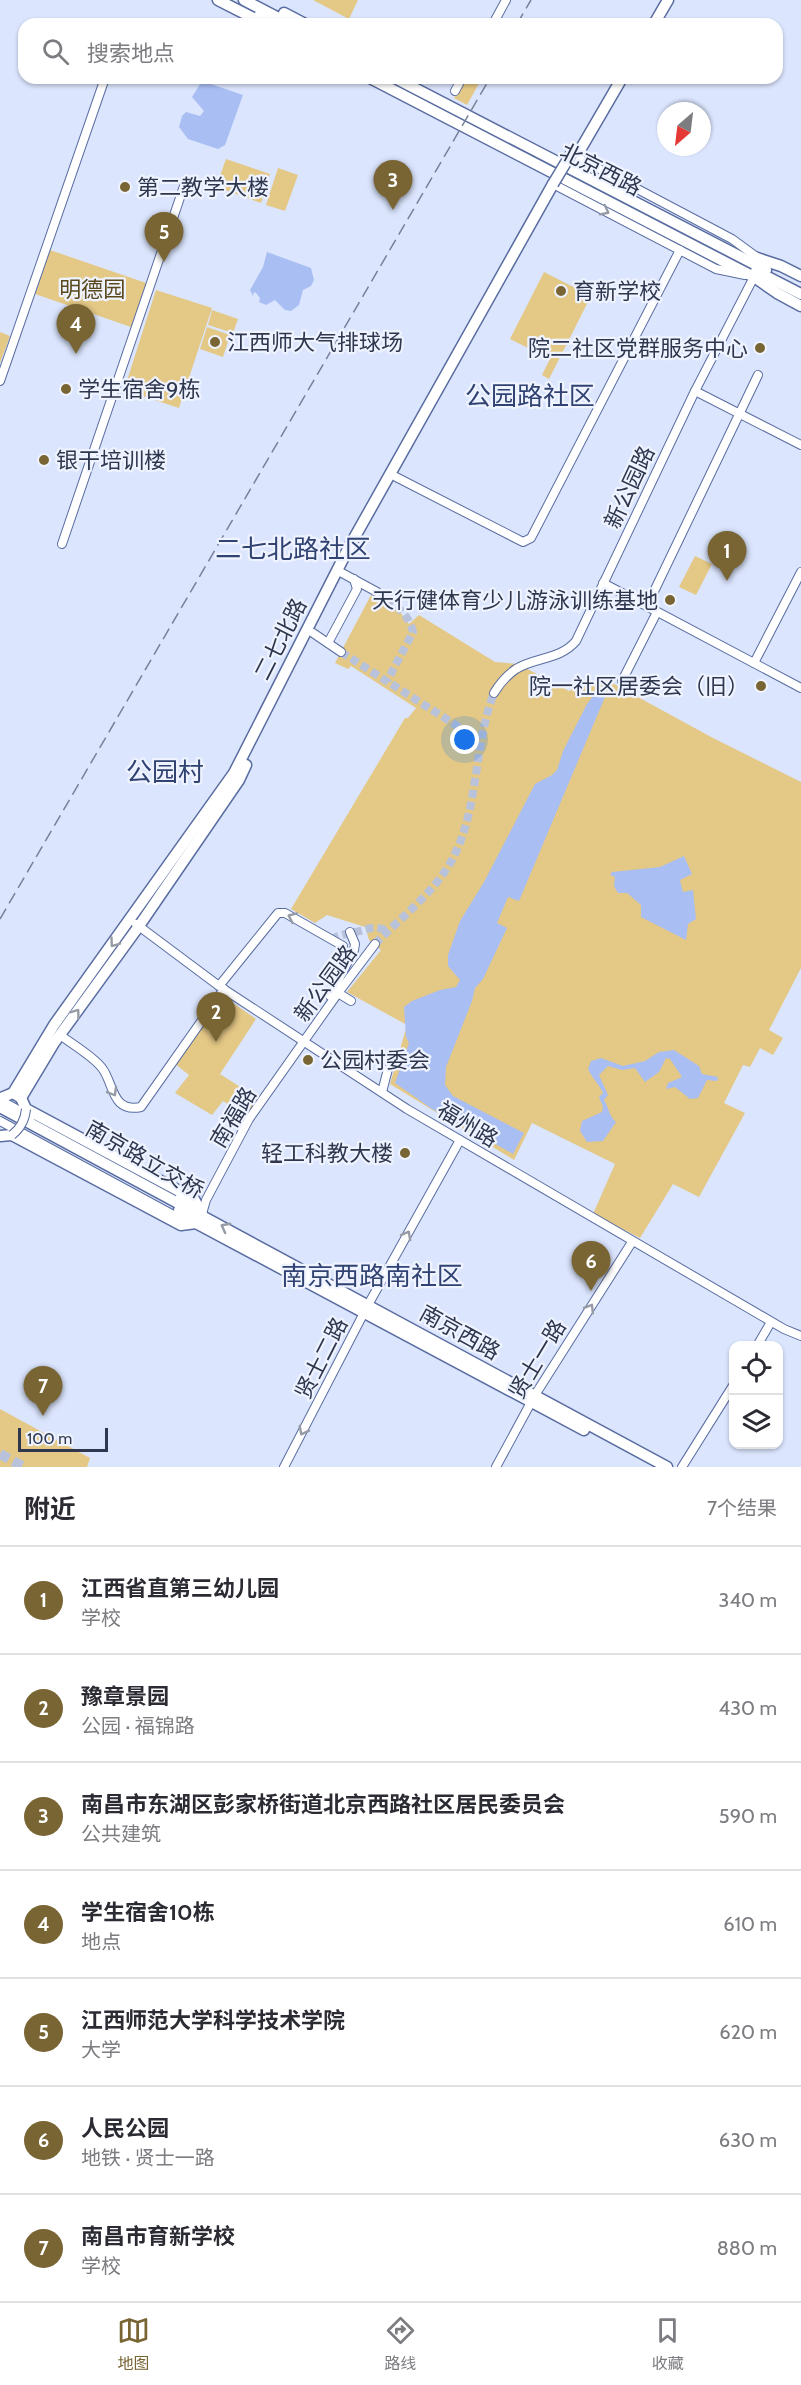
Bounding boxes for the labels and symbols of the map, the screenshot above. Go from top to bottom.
north arrow [657,102,711,156]
street label: 北京西路 [555,137,646,201]
pin: 3 [374,160,412,210]
place label: 第二教学大楼 [137,174,269,201]
marker: 第二教学大楼 [118,180,132,194]
one-way arrow [599,204,609,215]
pin: 5 [144,212,184,262]
park label: 明德园 [59,276,125,303]
place label: 育新学校 [573,278,661,305]
marker: 育新学校 [554,284,568,298]
pin: 4 [56,304,96,354]
place label: 江西师大气排球场 [227,329,403,356]
marker: 江西师大气排球场 [208,335,222,349]
place label: 院二社区党群服务中心 [528,335,748,362]
marker: 院二社区党群服务中心 [753,341,767,355]
place label: 学生宿舍9栋 [78,376,201,403]
district label: 公园路社区 [465,380,595,412]
marker: 学生宿舍9栋 [59,382,73,396]
street label: 新公园路 [599,442,660,533]
place label: 银干培训楼 [56,447,166,474]
marker: 银干培训楼 [37,453,51,467]
pin: 1 [708,532,746,581]
district label: 二七北路社区 [215,533,371,565]
place label: 天行健体育少儿游泳训练基地 [372,587,658,614]
marker: 天行健体育少儿游泳训练基地 [663,593,677,607]
street label: 二七北路 [248,594,312,685]
place label: 院一社区居委会（旧） [529,673,749,700]
marker: 院一社区居委会（旧） [754,679,768,693]
your location [450,725,479,754]
district label: 公园村 [126,756,204,788]
one-way arrow [288,913,299,925]
one-way arrow [110,936,121,947]
street label: 新公园路 [289,940,362,1027]
pin: 2 [196,992,236,1042]
one-way arrow [69,1009,80,1020]
place label: 公园村委会 [320,1047,430,1074]
marker: 公园村委会 [301,1053,315,1067]
street label: 南福路 [205,1082,262,1153]
one-way arrow [106,1086,117,1096]
street label: 福州路 [432,1096,503,1153]
street label: 南京路立交桥 [81,1115,209,1204]
place label: 轻工科教大楼 [261,1140,393,1167]
marker: 轻工科教大楼 [398,1146,412,1160]
one-way arrow [220,1223,231,1234]
one-way arrow [400,1231,411,1241]
pin: 6 [572,1242,610,1291]
district label: 南京西路南社区 [281,1260,463,1292]
street label: 南京西路 [415,1299,505,1366]
one-way arrow [583,1304,594,1315]
street label: 贤士二路 [289,1313,353,1404]
street label: 贤士一路 [503,1315,572,1404]
pin: 7 [24,1366,63,1416]
scale bar [18,1425,108,1452]
one-way arrow [299,1425,310,1436]

